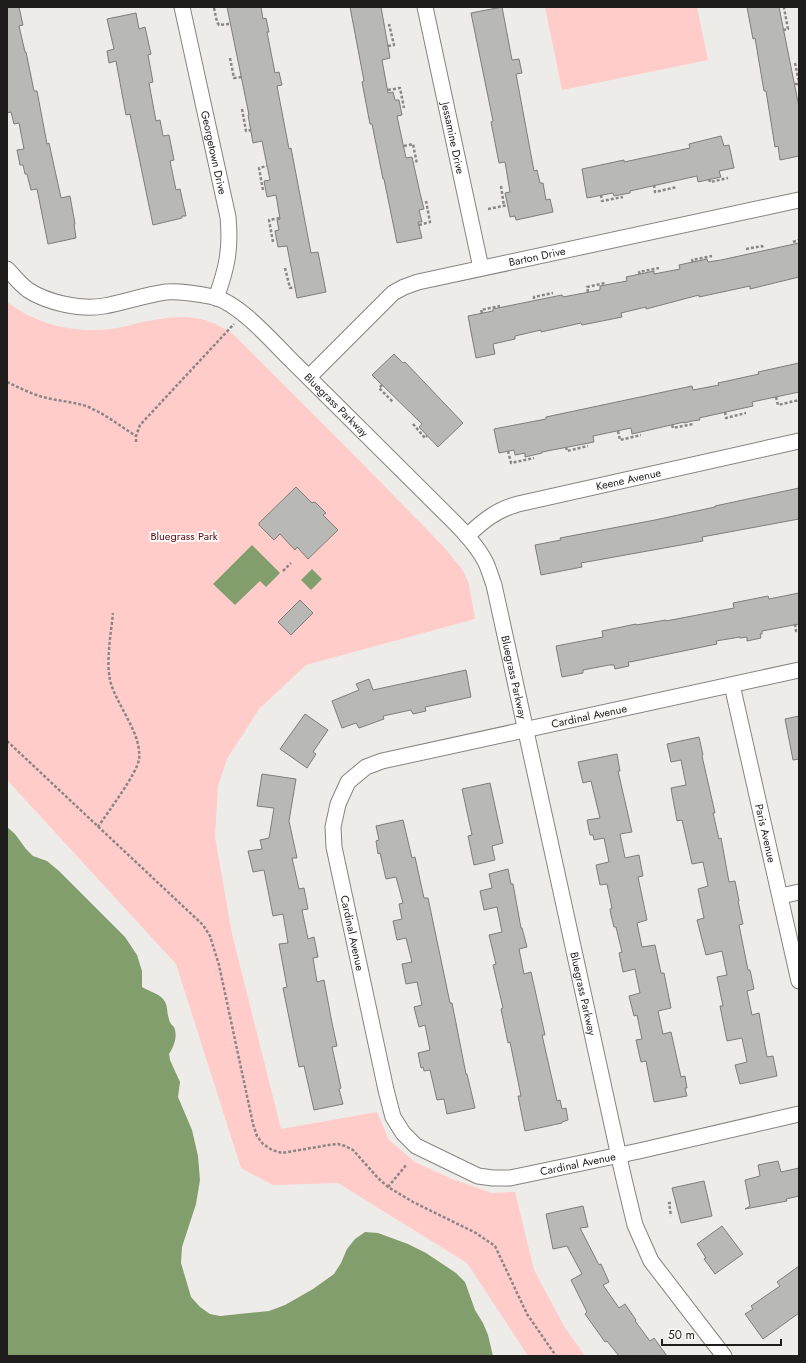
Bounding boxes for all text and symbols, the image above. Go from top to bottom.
street label: Jessamine Drive [437,99,469,176]
street label: Georgetown Drive [197,109,231,196]
street label: Barton Drive [507,242,567,270]
street label: Bluegrass Parkway [301,369,372,441]
street label: Keene Avenue [594,464,663,494]
park label: Bluegrass Park [150,528,218,544]
street label: Bluegrass Parkway [497,634,531,721]
street label: Cardinal Avenue [550,700,629,732]
street label: Paris Avenue [751,802,780,864]
street label: Cardinal Avenue [337,894,368,973]
street label: Bluegrass Parkway [566,950,600,1037]
street label: Cardinal Avenue [538,1148,617,1180]
scale bar [662,1321,781,1347]
text: 50 m [668,1326,695,1344]

